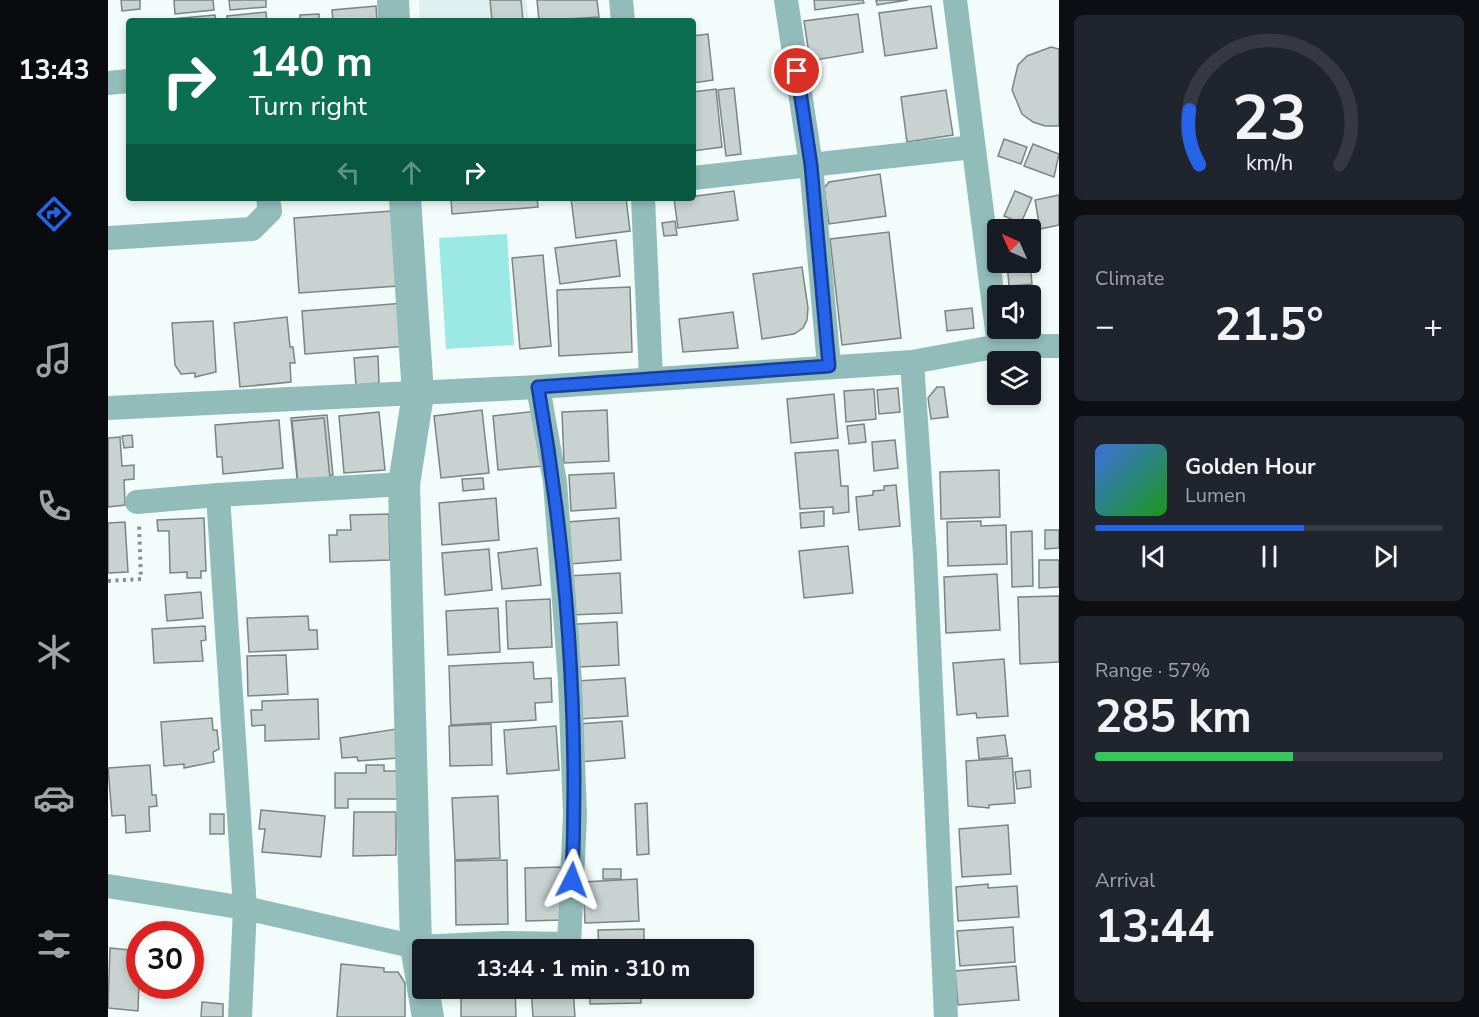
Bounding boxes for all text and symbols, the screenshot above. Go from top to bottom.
text: 140 m [249,34,373,91]
icon: right [150,42,228,120]
pin [771,45,822,96]
text: 13:43 [18,52,90,89]
icon: arrive [780,54,813,87]
text: 23 [1232,76,1306,161]
text: Turn right [249,88,367,125]
text: km/h [1245,148,1293,178]
icon: left [332,156,365,189]
icon: ahead [395,156,428,189]
icon: right [458,156,491,189]
icon: directions [33,193,75,235]
north arrow [987,219,1041,273]
map controls [987,219,1041,405]
text: Climate [1095,265,1164,292]
button: sound [987,285,1041,339]
text: 21.5° [1214,295,1324,356]
text: − [1095,304,1115,349]
text: + [1423,304,1443,349]
icon: music [33,339,75,381]
button: layers [987,351,1041,405]
text: Golden Hour [1185,452,1316,482]
text: Lumen [1185,482,1246,509]
icon: phone [33,485,75,527]
icon: previous [1137,540,1170,573]
icon: pause [1253,540,1286,573]
icon: next [1369,540,1402,573]
icon: climate [33,631,75,673]
text: Range · 57% [1095,657,1210,684]
text: 285 km [1095,687,1252,748]
icon: car [33,777,75,819]
position arrow [540,848,604,912]
text: Arrival [1095,867,1155,894]
text: 13:44 [1095,897,1214,958]
speed limit sign: 30 [126,921,204,999]
icon: filters [33,923,75,965]
text: 13:44 · 1 min · 310 m [476,954,690,984]

